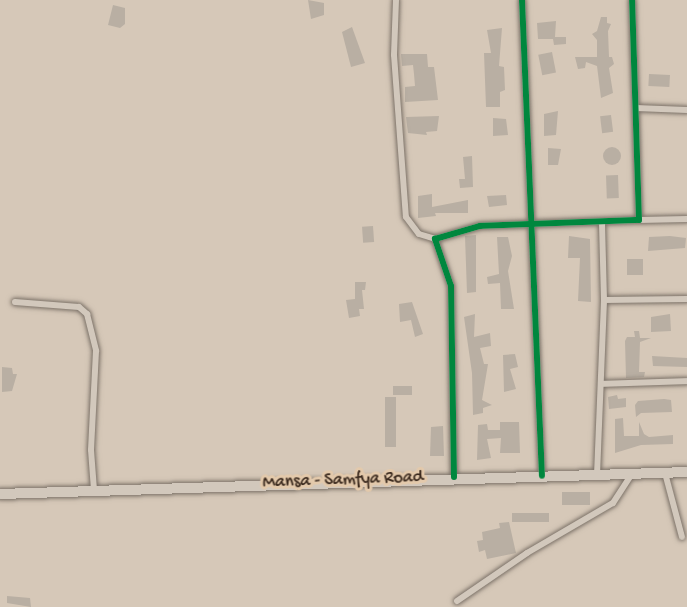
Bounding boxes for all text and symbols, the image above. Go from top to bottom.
street label: Mansa - Samfya Road [262,467,424,495]

